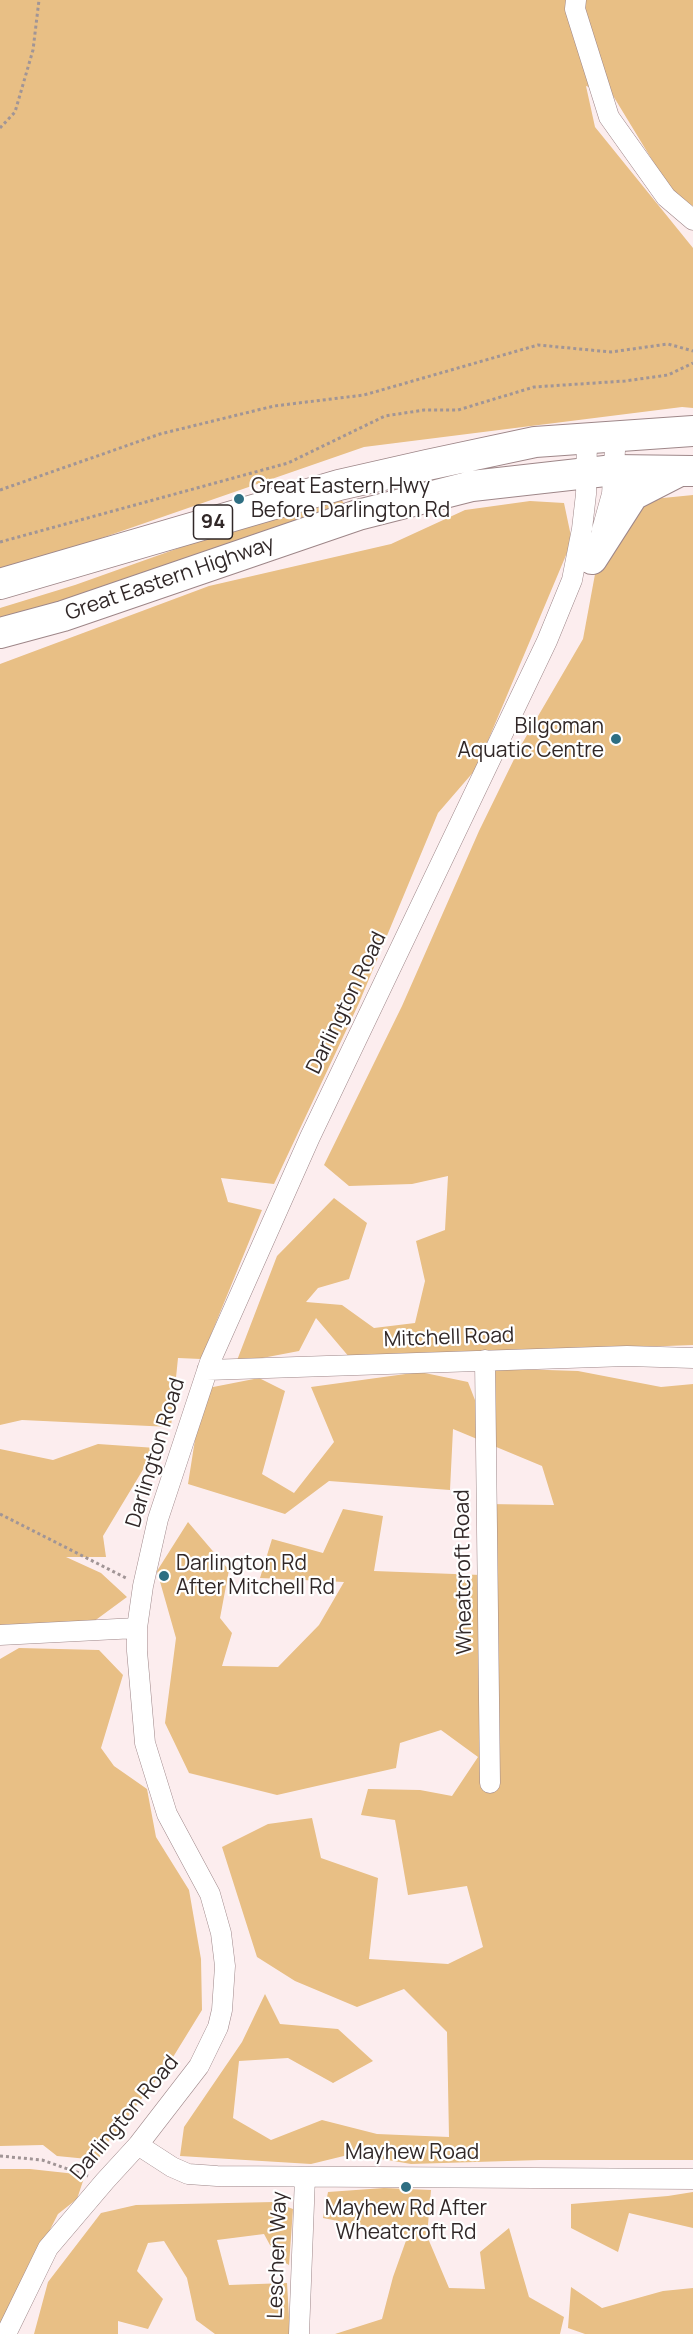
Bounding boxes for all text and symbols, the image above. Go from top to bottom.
place label: Great Eastern Hwy Before Darlington Rd [251,474,450,524]
marker: Great Eastern Hwy Before Darlington Rd [232,492,246,506]
road number: 94 [194,505,232,539]
street label: Great Eastern Highway [62,531,278,627]
place label: Bilgoman Aquatic Centre [457,714,604,764]
marker: Bilgoman Aquatic Centre [609,732,623,746]
street label: Darlington Road [302,928,392,1078]
street label: Mitchell Road [383,1323,515,1353]
street label: Darlington Road [121,1375,191,1531]
street label: Wheatcroft Road [450,1489,478,1655]
place label: Darlington Rd After Mitchell Rd [176,1551,335,1601]
marker: Darlington Rd After Mitchell Rd [157,1569,171,1583]
street label: Darlington Road [66,2051,184,2185]
street label: Mayhew Road [345,2140,479,2166]
marker: Mayhew Rd After Wheatcroft Rd [399,2180,413,2194]
street label: Leschen Way [263,2191,293,2319]
place label: Mayhew Rd After Wheatcroft Rd [325,2196,487,2246]

